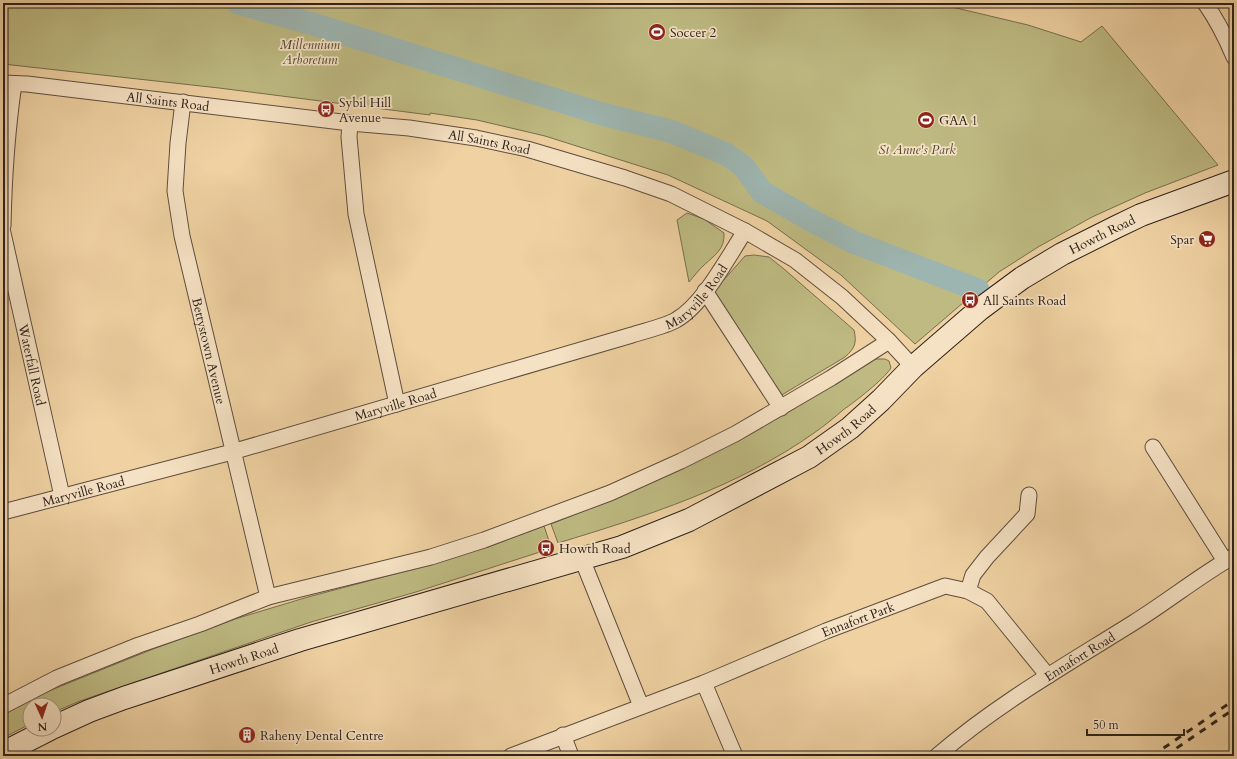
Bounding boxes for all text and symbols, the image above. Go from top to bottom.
sports icon: Soccer 2 [647,22,667,42]
place label: Soccer 2 [670,24,717,42]
park label: Millennium Arboretum [280,36,340,69]
street label: All Saints Road [125,88,210,116]
place label: Sybil Hill Avenue [339,94,392,127]
bus stop icon: Sybil Hill Avenue [316,99,336,119]
sports icon: GAA 1 [916,110,936,130]
place label: GAA 1 [939,112,978,130]
street label: All Saints Road [447,126,532,159]
park label: St Anne's Park [878,141,956,159]
street label: Howth Road [1066,211,1138,259]
supermarket icon: Spar [1197,229,1217,249]
place label: Spar [1170,231,1194,249]
street label: Maryville Road [663,261,732,334]
bus stop icon: All Saints Road [960,290,980,310]
place label: All Saints Road [983,292,1066,310]
street label: Bettystown Avenue [187,296,230,406]
street label: Waterfall Road [13,321,49,408]
street label: Maryville Road [353,385,439,426]
street label: Howth Road [813,401,880,459]
street label: Maryville Road [40,473,127,511]
bus stop icon: Howth Road [536,538,556,558]
place label: Howth Road [559,540,631,558]
street label: Ennafort Park [819,598,897,642]
street label: Ennafort Road [1041,628,1119,686]
street label: Howth Road [207,640,281,679]
north arrow [22,697,62,737]
scale bar [1087,711,1184,737]
text: 50 m [1093,717,1120,733]
text: N [37,719,48,734]
building icon: Raheny Dental Centre [237,725,257,745]
place label: Raheny Dental Centre [260,727,384,745]

